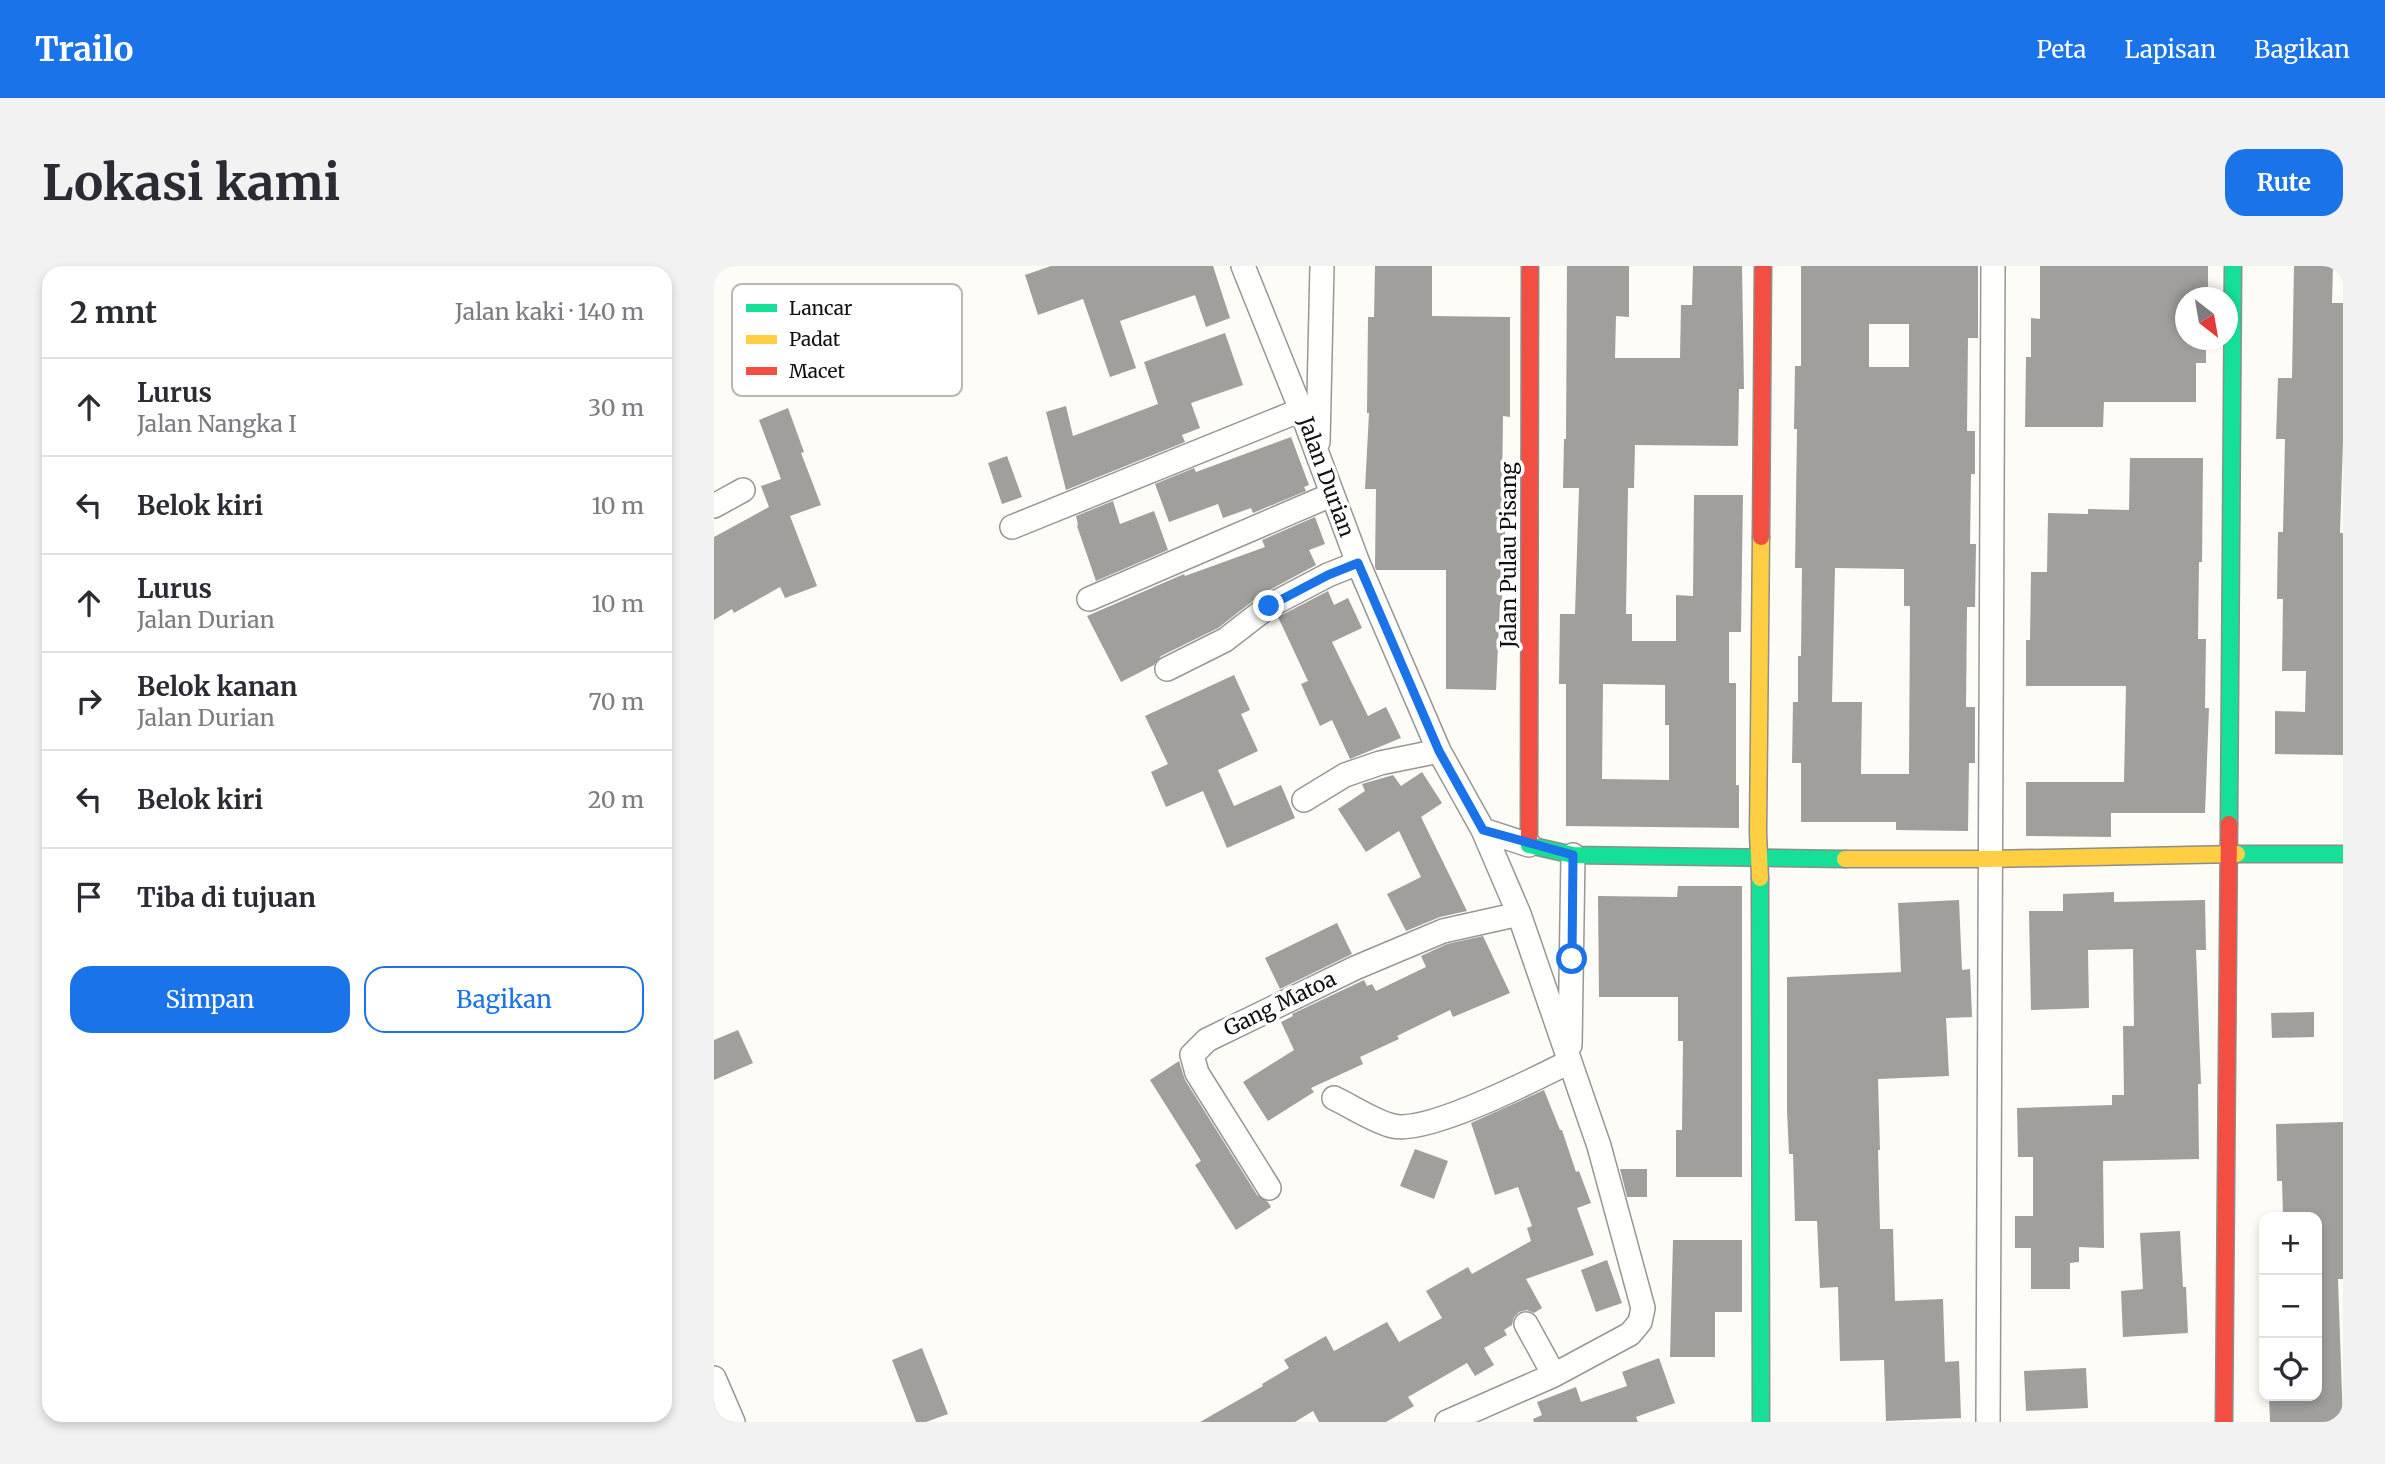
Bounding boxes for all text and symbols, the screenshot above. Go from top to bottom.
text: Trailo [35,29,133,70]
text: Peta [2036,34,2086,65]
text: Lapisan [2124,34,2216,65]
text: Bagikan [2254,34,2350,65]
button: Rute [2225,149,2343,216]
text: Lokasi kami [42,152,340,213]
legend [732,284,962,396]
north arrow [2175,287,2238,350]
text: 2 mnt [70,293,157,331]
text: Lancar [789,296,853,320]
text: Jalan kaki · 140 m [455,297,644,326]
text: Padat [789,327,841,351]
text: Macet [789,359,845,383]
text: Lurus [137,376,212,409]
icon: ahead [70,388,108,426]
text: 30 m [588,393,644,422]
text: Jalan Nangka I [137,409,297,438]
street label: Jalan Durian [1292,412,1361,541]
street label: Jalan Pulau Pisang [1495,462,1522,649]
icon: left [70,486,108,524]
text: Belok kiri [137,489,263,522]
text: 10 m [591,491,644,520]
text: Lurus [137,572,212,605]
icon: ahead [70,584,108,622]
text: 10 m [591,589,644,618]
route end [1253,590,1284,621]
text: Jalan Durian [137,605,275,634]
text: Belok kanan [137,670,297,703]
icon: right [70,682,108,720]
text: 70 m [588,687,644,716]
text: Jalan Durian [137,703,275,732]
icon: left [70,780,108,818]
text: Belok kiri [137,783,263,816]
text: 20 m [588,785,644,814]
icon: arrive [70,878,108,916]
text: Tiba di tujuan [137,881,316,914]
route start [1556,943,1587,974]
street label: Gang Matoa [1219,965,1340,1042]
button: Simpan [70,966,350,1033]
button: Bagikan [364,966,644,1033]
map controls [2259,1212,2322,1401]
button: + [2259,1212,2322,1275]
button: − [2259,1275,2322,1338]
button: locate [2259,1338,2322,1401]

